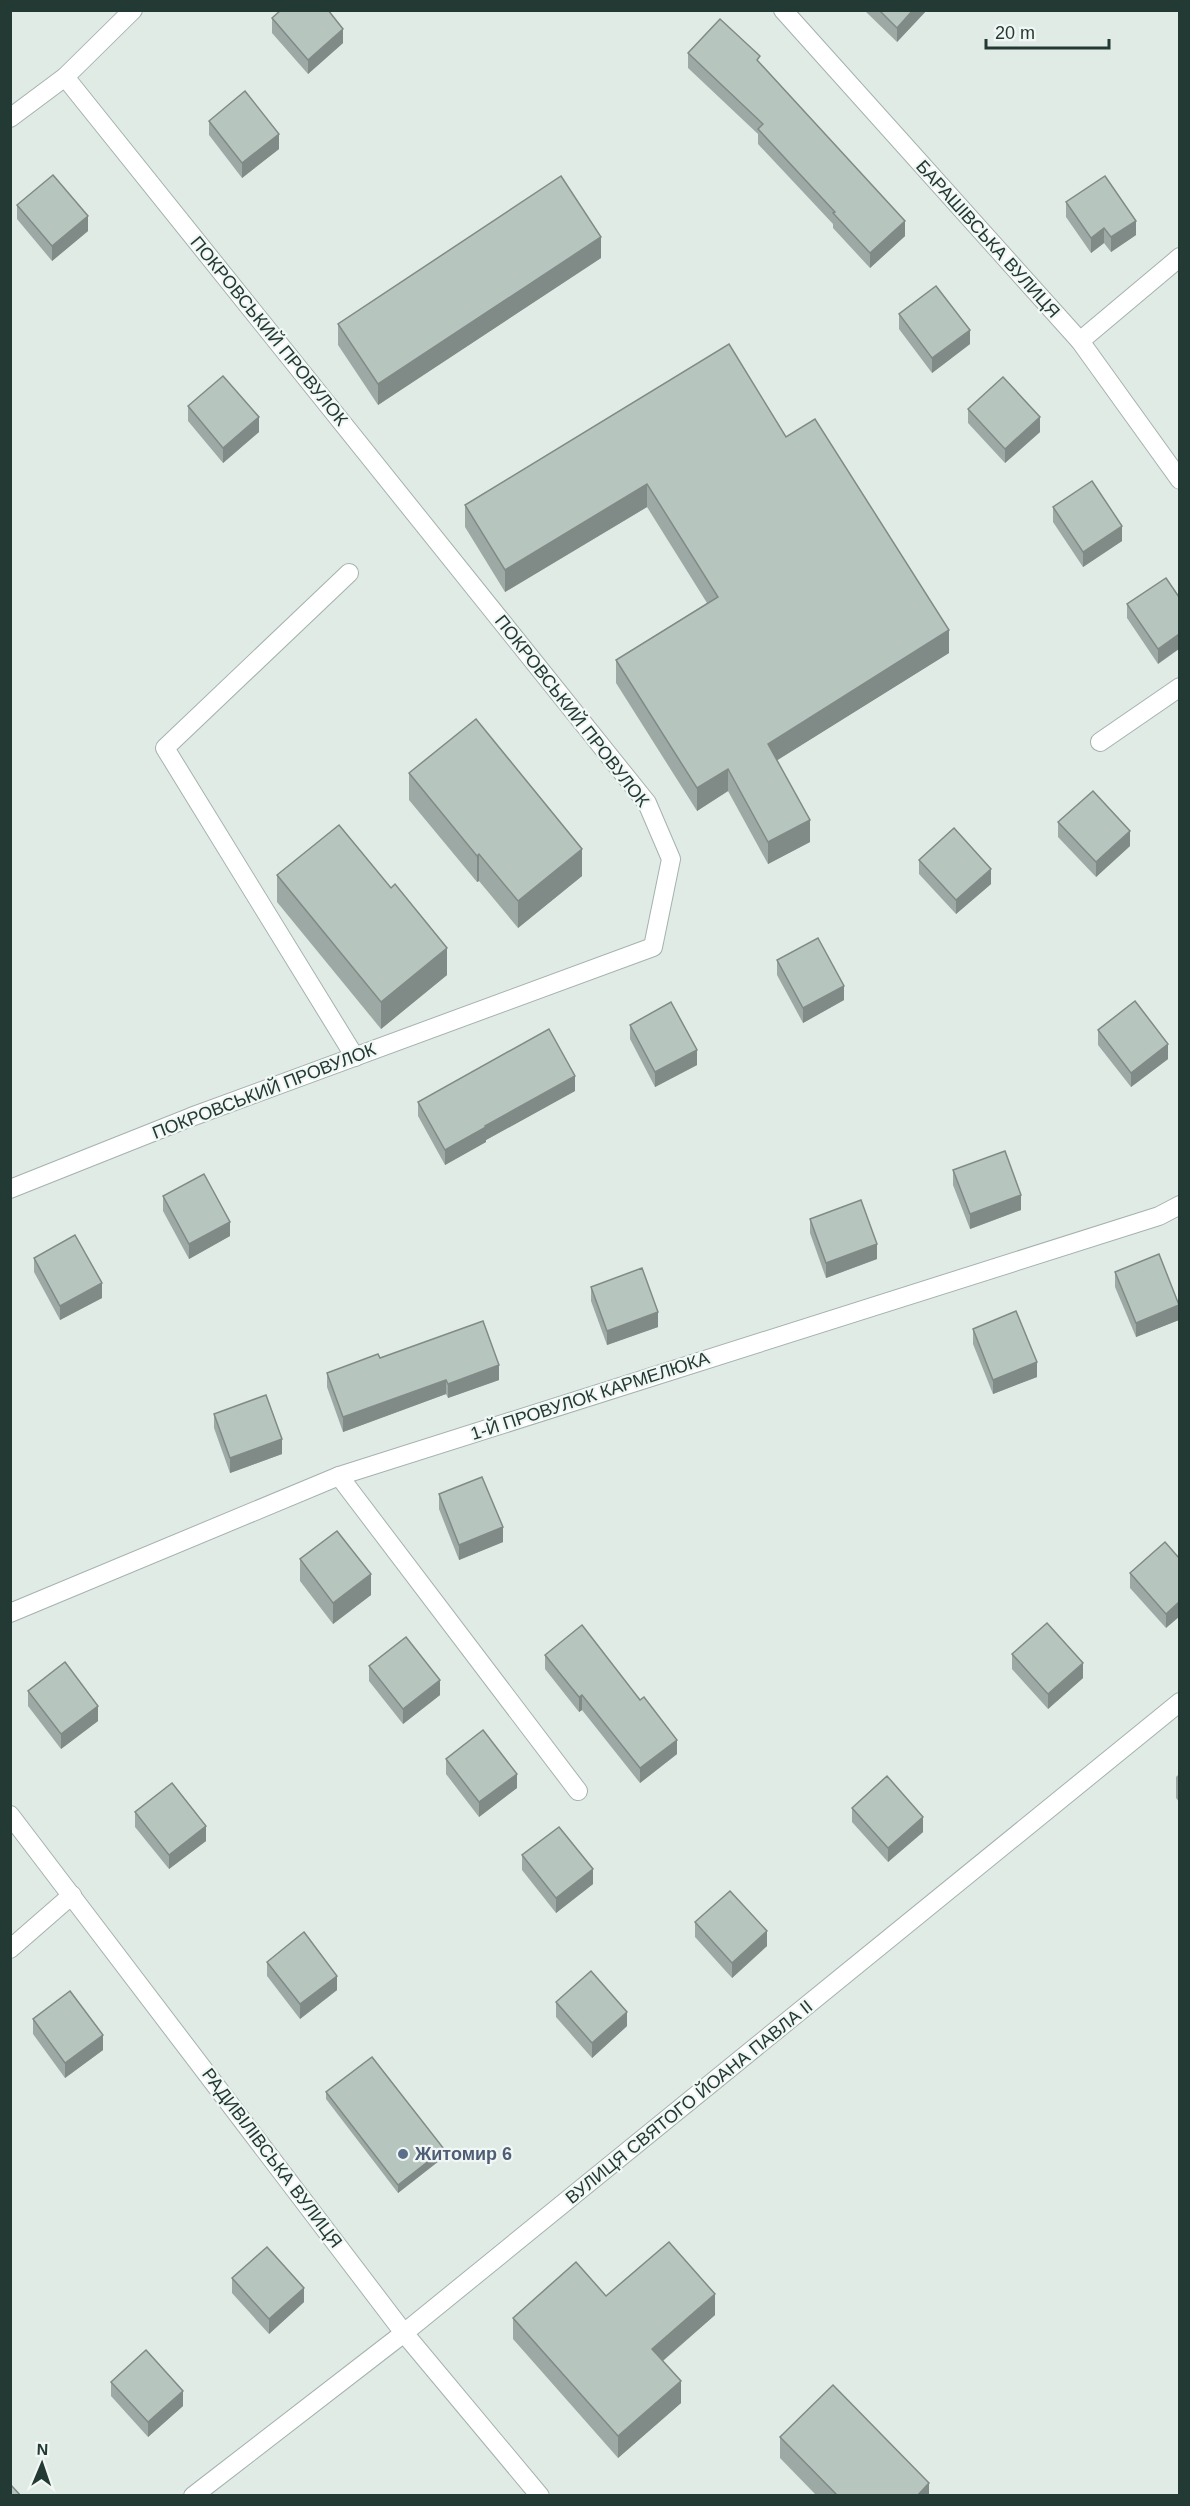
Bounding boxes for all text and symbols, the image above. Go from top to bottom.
scale bar [986,12,1109,50]
text: 20 m [995,23,1035,43]
street label: БАРАШІВСЬКА ВУЛИЦЯ [912,156,1064,322]
street label: ПОКРОВСЬКИЙ ПРОВУЛОК [186,232,353,430]
street label: ПОКРОВСЬКИЙ ПРОВУЛОК [491,611,654,811]
street label: ПОКРОВСЬКИЙ ПРОВУЛОК [149,1038,379,1143]
street label: 1-Й ПРОВУЛОК КАРМЕЛЮКА [468,1347,712,1444]
street label: ВУЛИЦЯ СВЯТОГО ЙОАНА ПАВЛА II [561,1995,816,2208]
street label: РАДИВІЛІВСЬКА ВУЛИЦЯ [198,2064,346,2252]
place label: Житомир 6 [414,2144,512,2164]
marker: Житомир 6 [396,2147,410,2161]
north arrow [12,2434,72,2494]
text: N [36,2441,49,2458]

